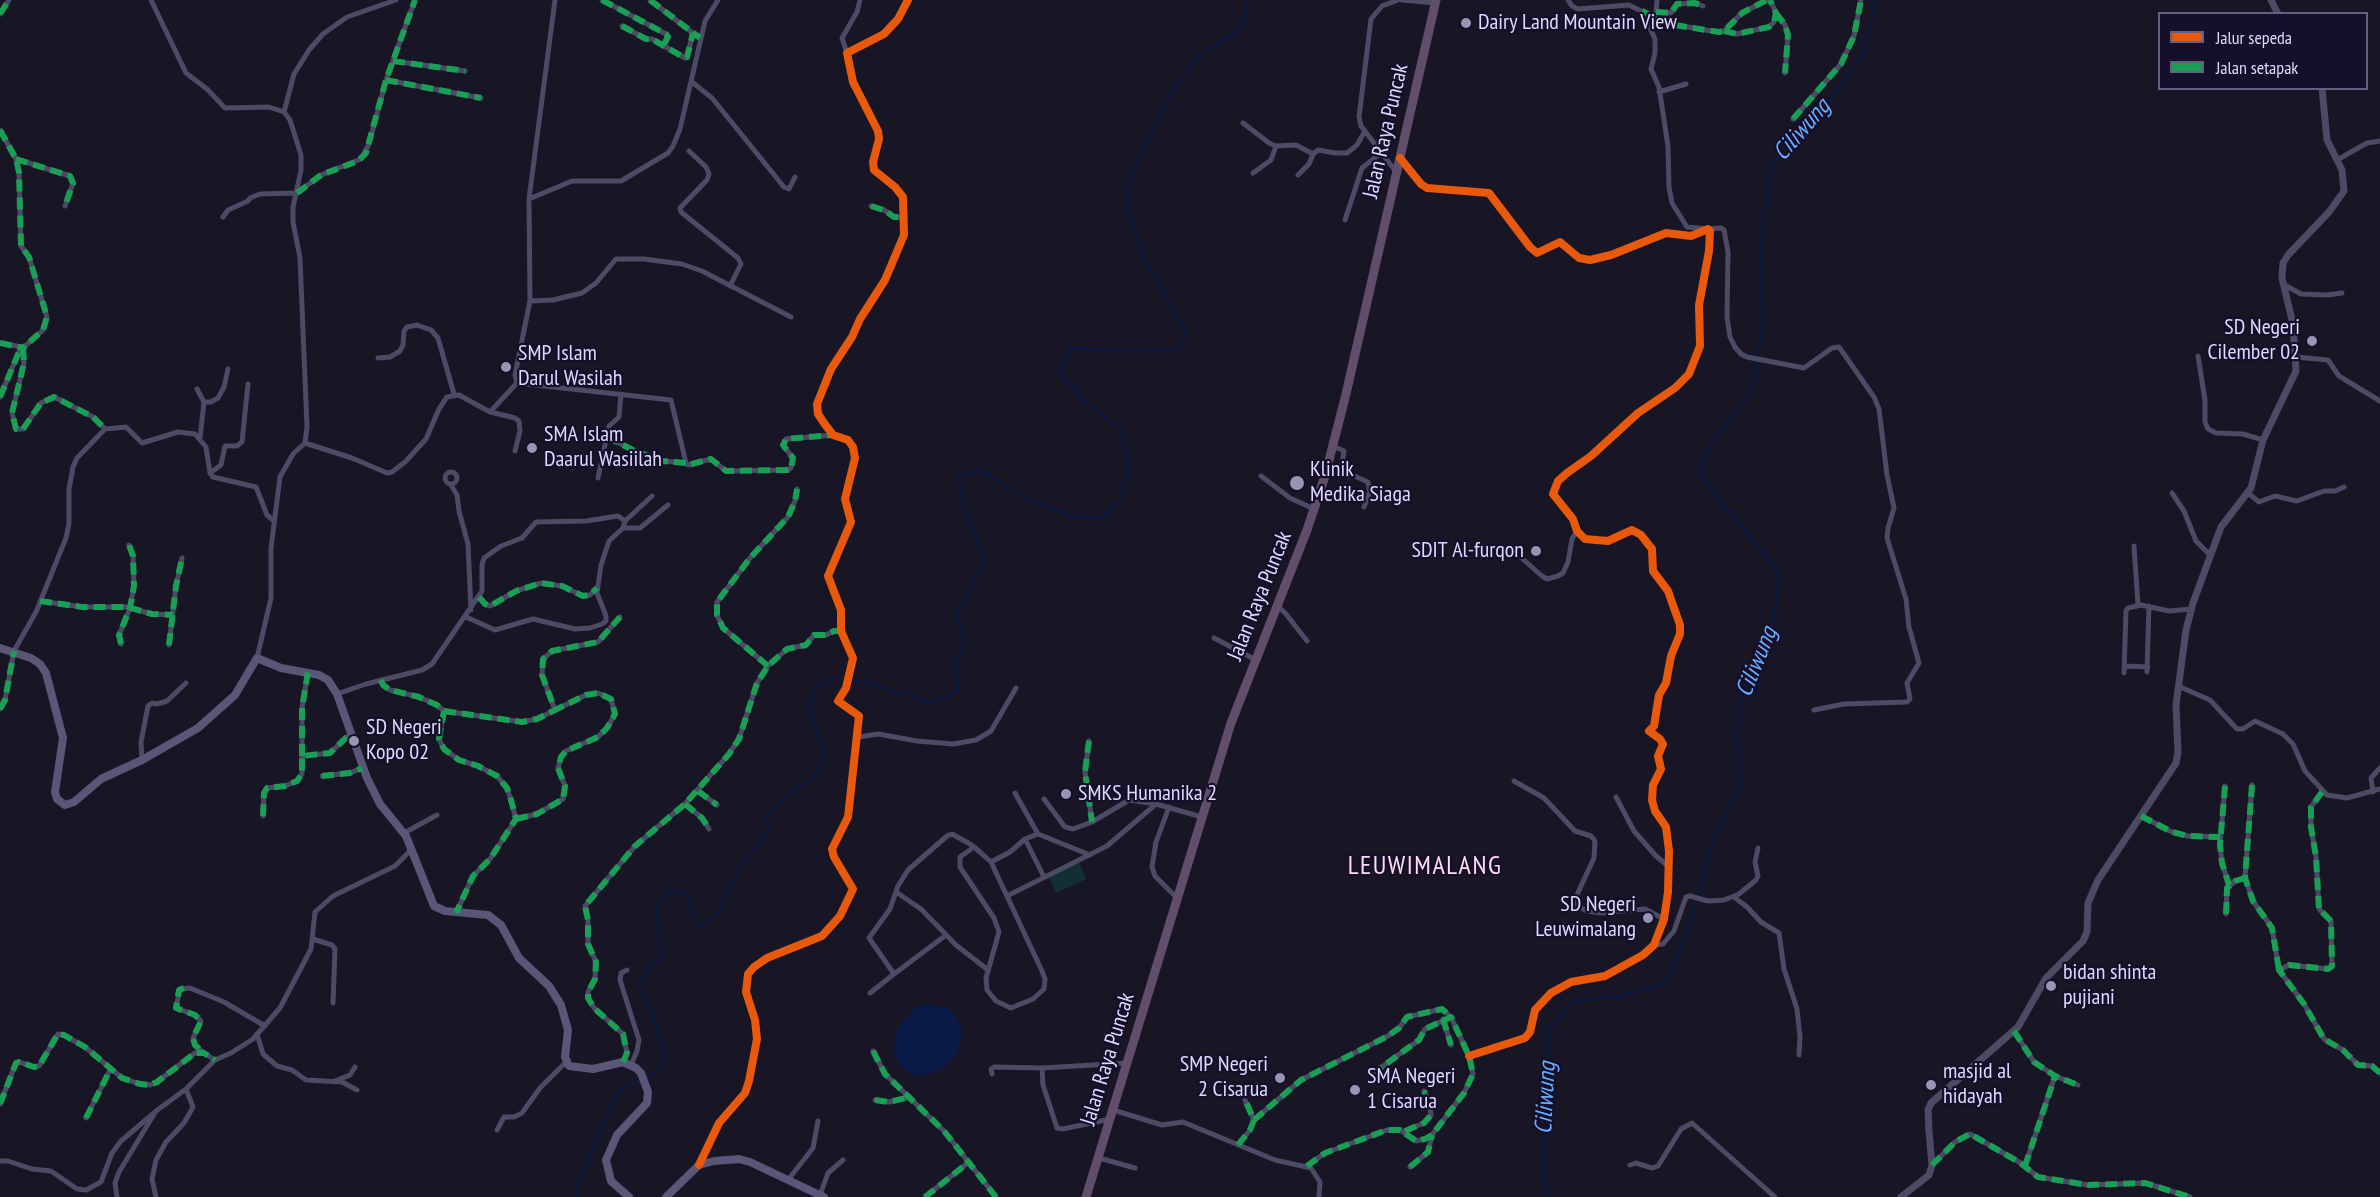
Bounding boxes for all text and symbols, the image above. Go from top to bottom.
place label: Dairy Land Mountain View [1478,10,1677,36]
legend [2158,12,2368,90]
marker: Dairy Land Mountain View [1459,16,1473,30]
text: Jalur sepeda [2216,26,2292,49]
text: Jalan setapak [2216,56,2298,79]
street label: Jalan Raya Puncak [1358,61,1414,201]
water label: Ciliwung [1767,93,1837,167]
place label: SD Negeri Cilember 02 [2207,315,2300,366]
marker: SD Negeri Cilember 02 [2305,334,2319,348]
place label: SMP Islam Darul Wasilah [518,341,622,392]
marker: SMP Islam Darul Wasilah [499,360,513,374]
place label: SMA Islam Daarul Wasiilah [544,422,662,474]
marker: SMA Islam Daarul Wasiilah [525,441,539,455]
place label: Klinik Medika Siaga [1310,457,1411,508]
marker: Klinik Medika Siaga [1288,474,1306,492]
street label: Jalan Raya Puncak [1222,527,1298,665]
place label: SDIT Al-furqon [1412,538,1524,564]
marker: SDIT Al-furqon [1529,544,1543,558]
water label: Ciliwung [1730,623,1784,701]
place label: SD Negeri Kopo 02 [366,715,442,766]
marker: SD Negeri Kopo 02 [347,734,361,748]
place label: SMKS Humanika 2 [1078,781,1217,807]
marker: SMKS Humanika 2 [1059,787,1073,801]
district label: LEUWIMALANG [1348,851,1502,883]
place label: SD Negeri Leuwimalang [1535,892,1636,944]
marker: SD Negeri Leuwimalang [1641,911,1655,925]
place label: bidan shinta pujiani [2063,960,2156,1011]
marker: bidan shinta pujiani [2044,979,2058,993]
street label: Jalan Raya Puncak [1075,990,1141,1128]
place label: SMP Negeri 2 Cisarua [1180,1052,1268,1104]
place label: masjid al hidayah [1943,1059,2011,1110]
water label: Ciliwung [1530,1061,1562,1135]
place label: SMA Negeri 1 Cisarua [1367,1064,1456,1116]
marker: SMP Negeri 2 Cisarua [1273,1071,1287,1085]
marker: masjid al hidayah [1924,1078,1938,1092]
marker: SMA Negeri 1 Cisarua [1348,1083,1362,1097]

